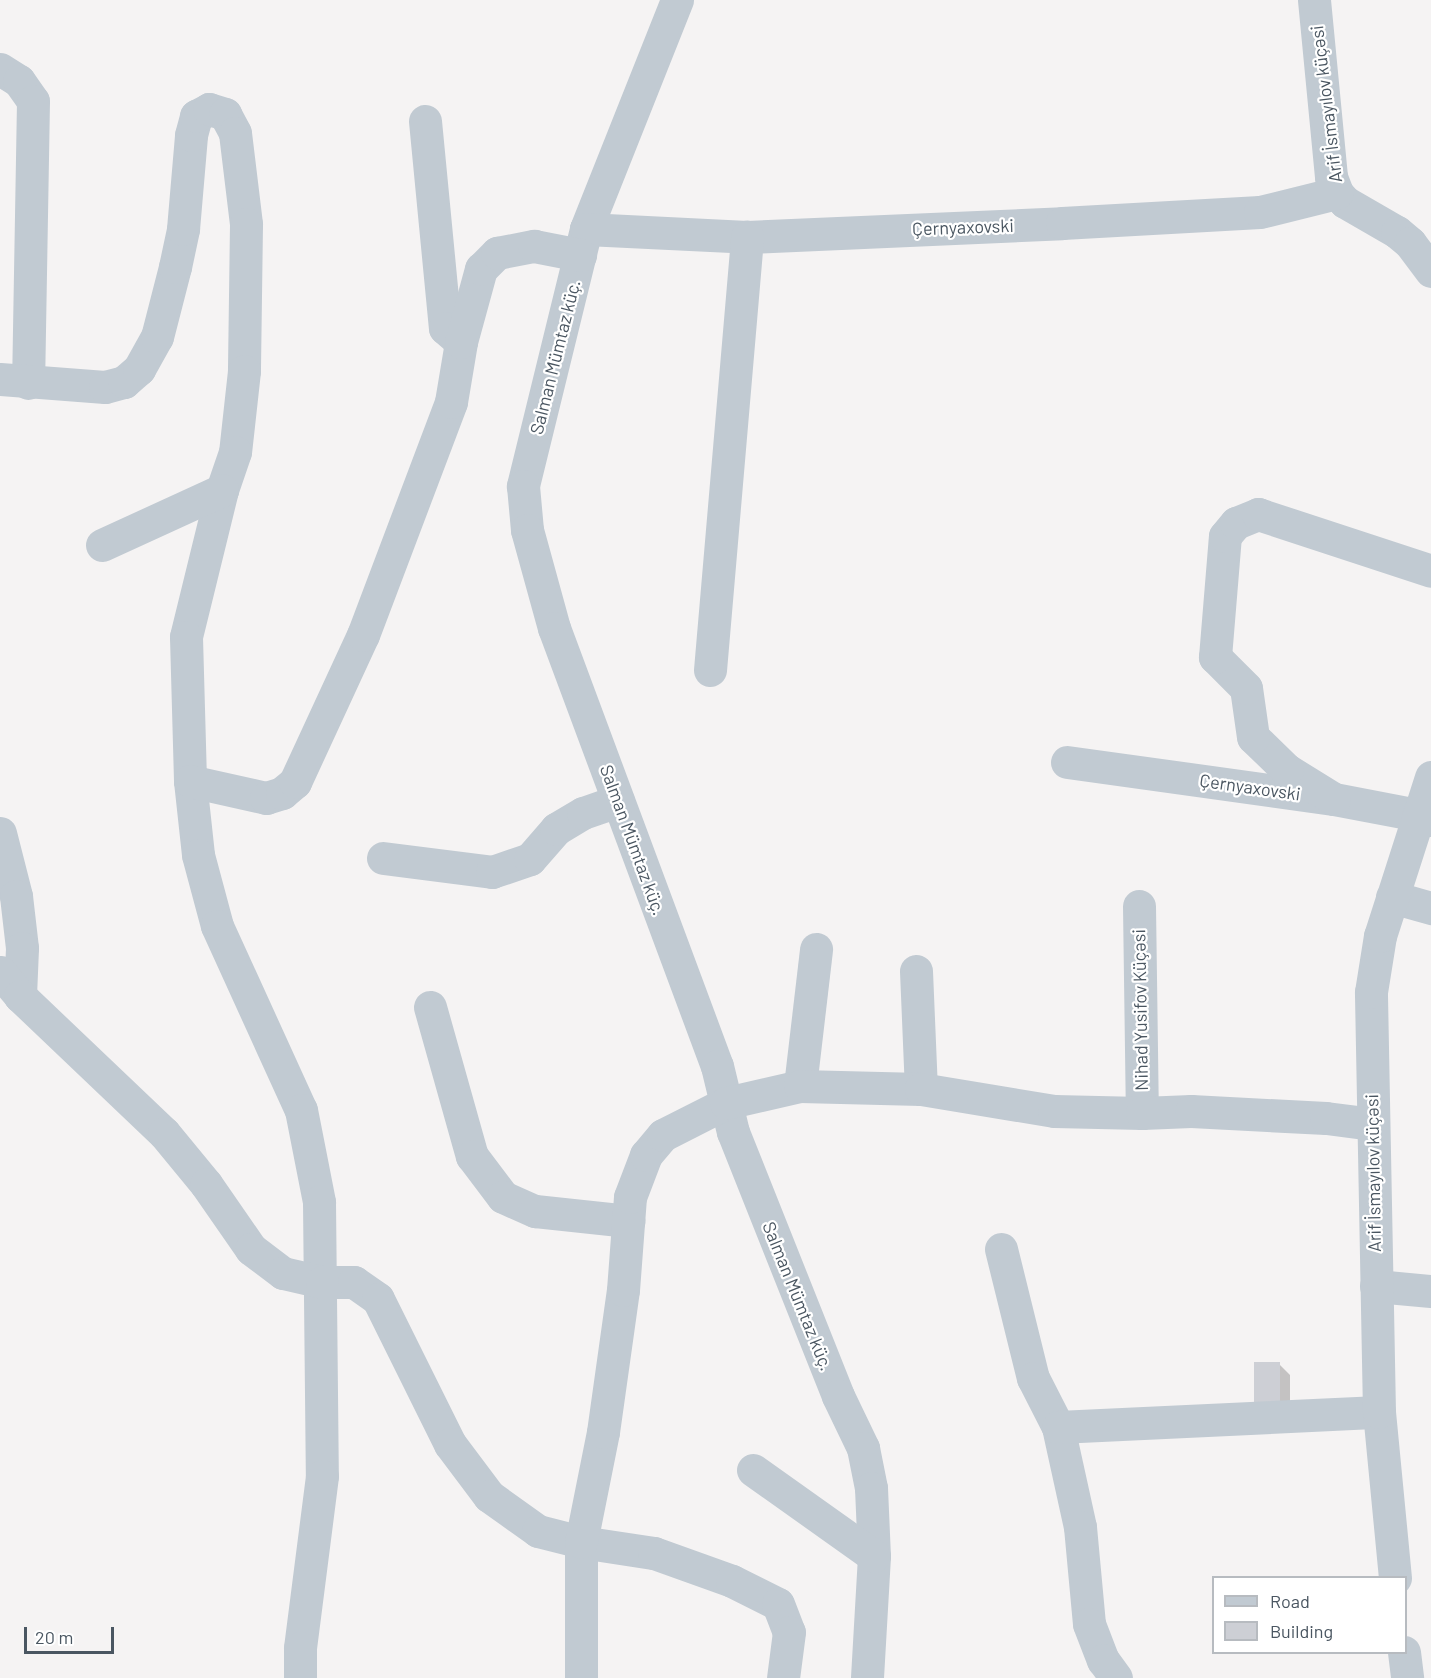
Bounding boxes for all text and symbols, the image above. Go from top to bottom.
street label: Arif İsmayılov küçəsi [1306,24,1346,184]
street label: Çernyaxovski [912,214,1014,240]
street label: Salman Mümtaz küç. [525,277,585,437]
street label: Salman Mümtaz küç. [596,762,670,918]
street label: Çernyaxovski [1198,769,1302,805]
street label: Nihad Yusifov Küçəsi [1128,929,1152,1091]
street label: Arif İsmayılov küçəsi [1361,1094,1385,1252]
street label: Salman Mümtaz küç. [758,1218,838,1374]
legend [1212,1576,1407,1654]
text: Road [1270,1590,1310,1612]
scale bar [27,1615,117,1653]
text: Building [1270,1620,1333,1642]
text: 20 m [35,1626,73,1648]

